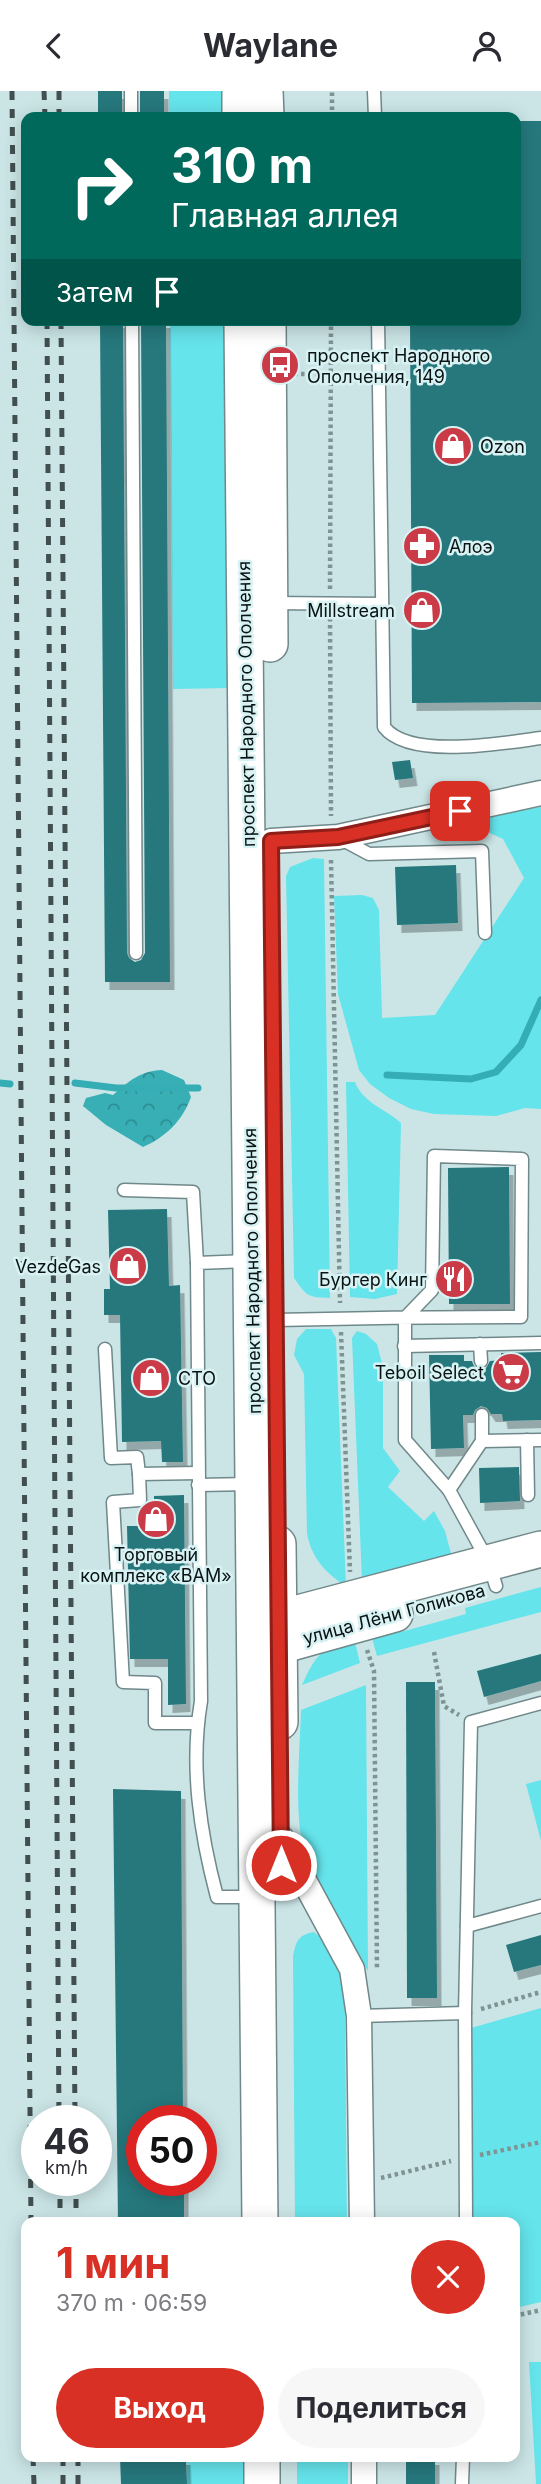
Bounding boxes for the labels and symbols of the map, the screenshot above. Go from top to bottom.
bus stop icon: проспект Народного Ополчения, 149 [259,344,301,386]
place label: проспект Народного Ополчения, 149 [307,345,490,387]
shop icon: Ozon [432,425,474,467]
place label: Ozon [480,436,525,457]
pharmacy icon: Алоэ [401,525,443,567]
place label: Алоэ [449,536,493,557]
street label: проспект Народного Ополчения [233,561,259,847]
shop icon: Millstream [401,589,443,631]
place label: Millstream [307,600,395,621]
pin [430,781,490,841]
street label: проспект Народного Ополчения [239,1128,265,1414]
shop icon: VezdeGas [107,1245,149,1287]
place label: VezdeGas [15,1256,101,1277]
restaurant icon: Бургер Кинг [433,1258,475,1300]
place label: Бургер Кинг [319,1269,427,1290]
supermarket icon: Teboil Select [490,1351,532,1393]
shop icon: СТО [130,1357,172,1399]
place label: Teboil Select [375,1362,484,1383]
place label: СТО [178,1368,216,1389]
shop icon: Торговый комплекс «ВАМ» [135,1498,177,1540]
place label: Торговый комплекс «ВАМ» [80,1544,232,1586]
street label: улица Лёни Голикова [301,1580,487,1648]
position arrow [244,1828,318,1902]
speed limit sign: 50 [126,2105,217,2196]

